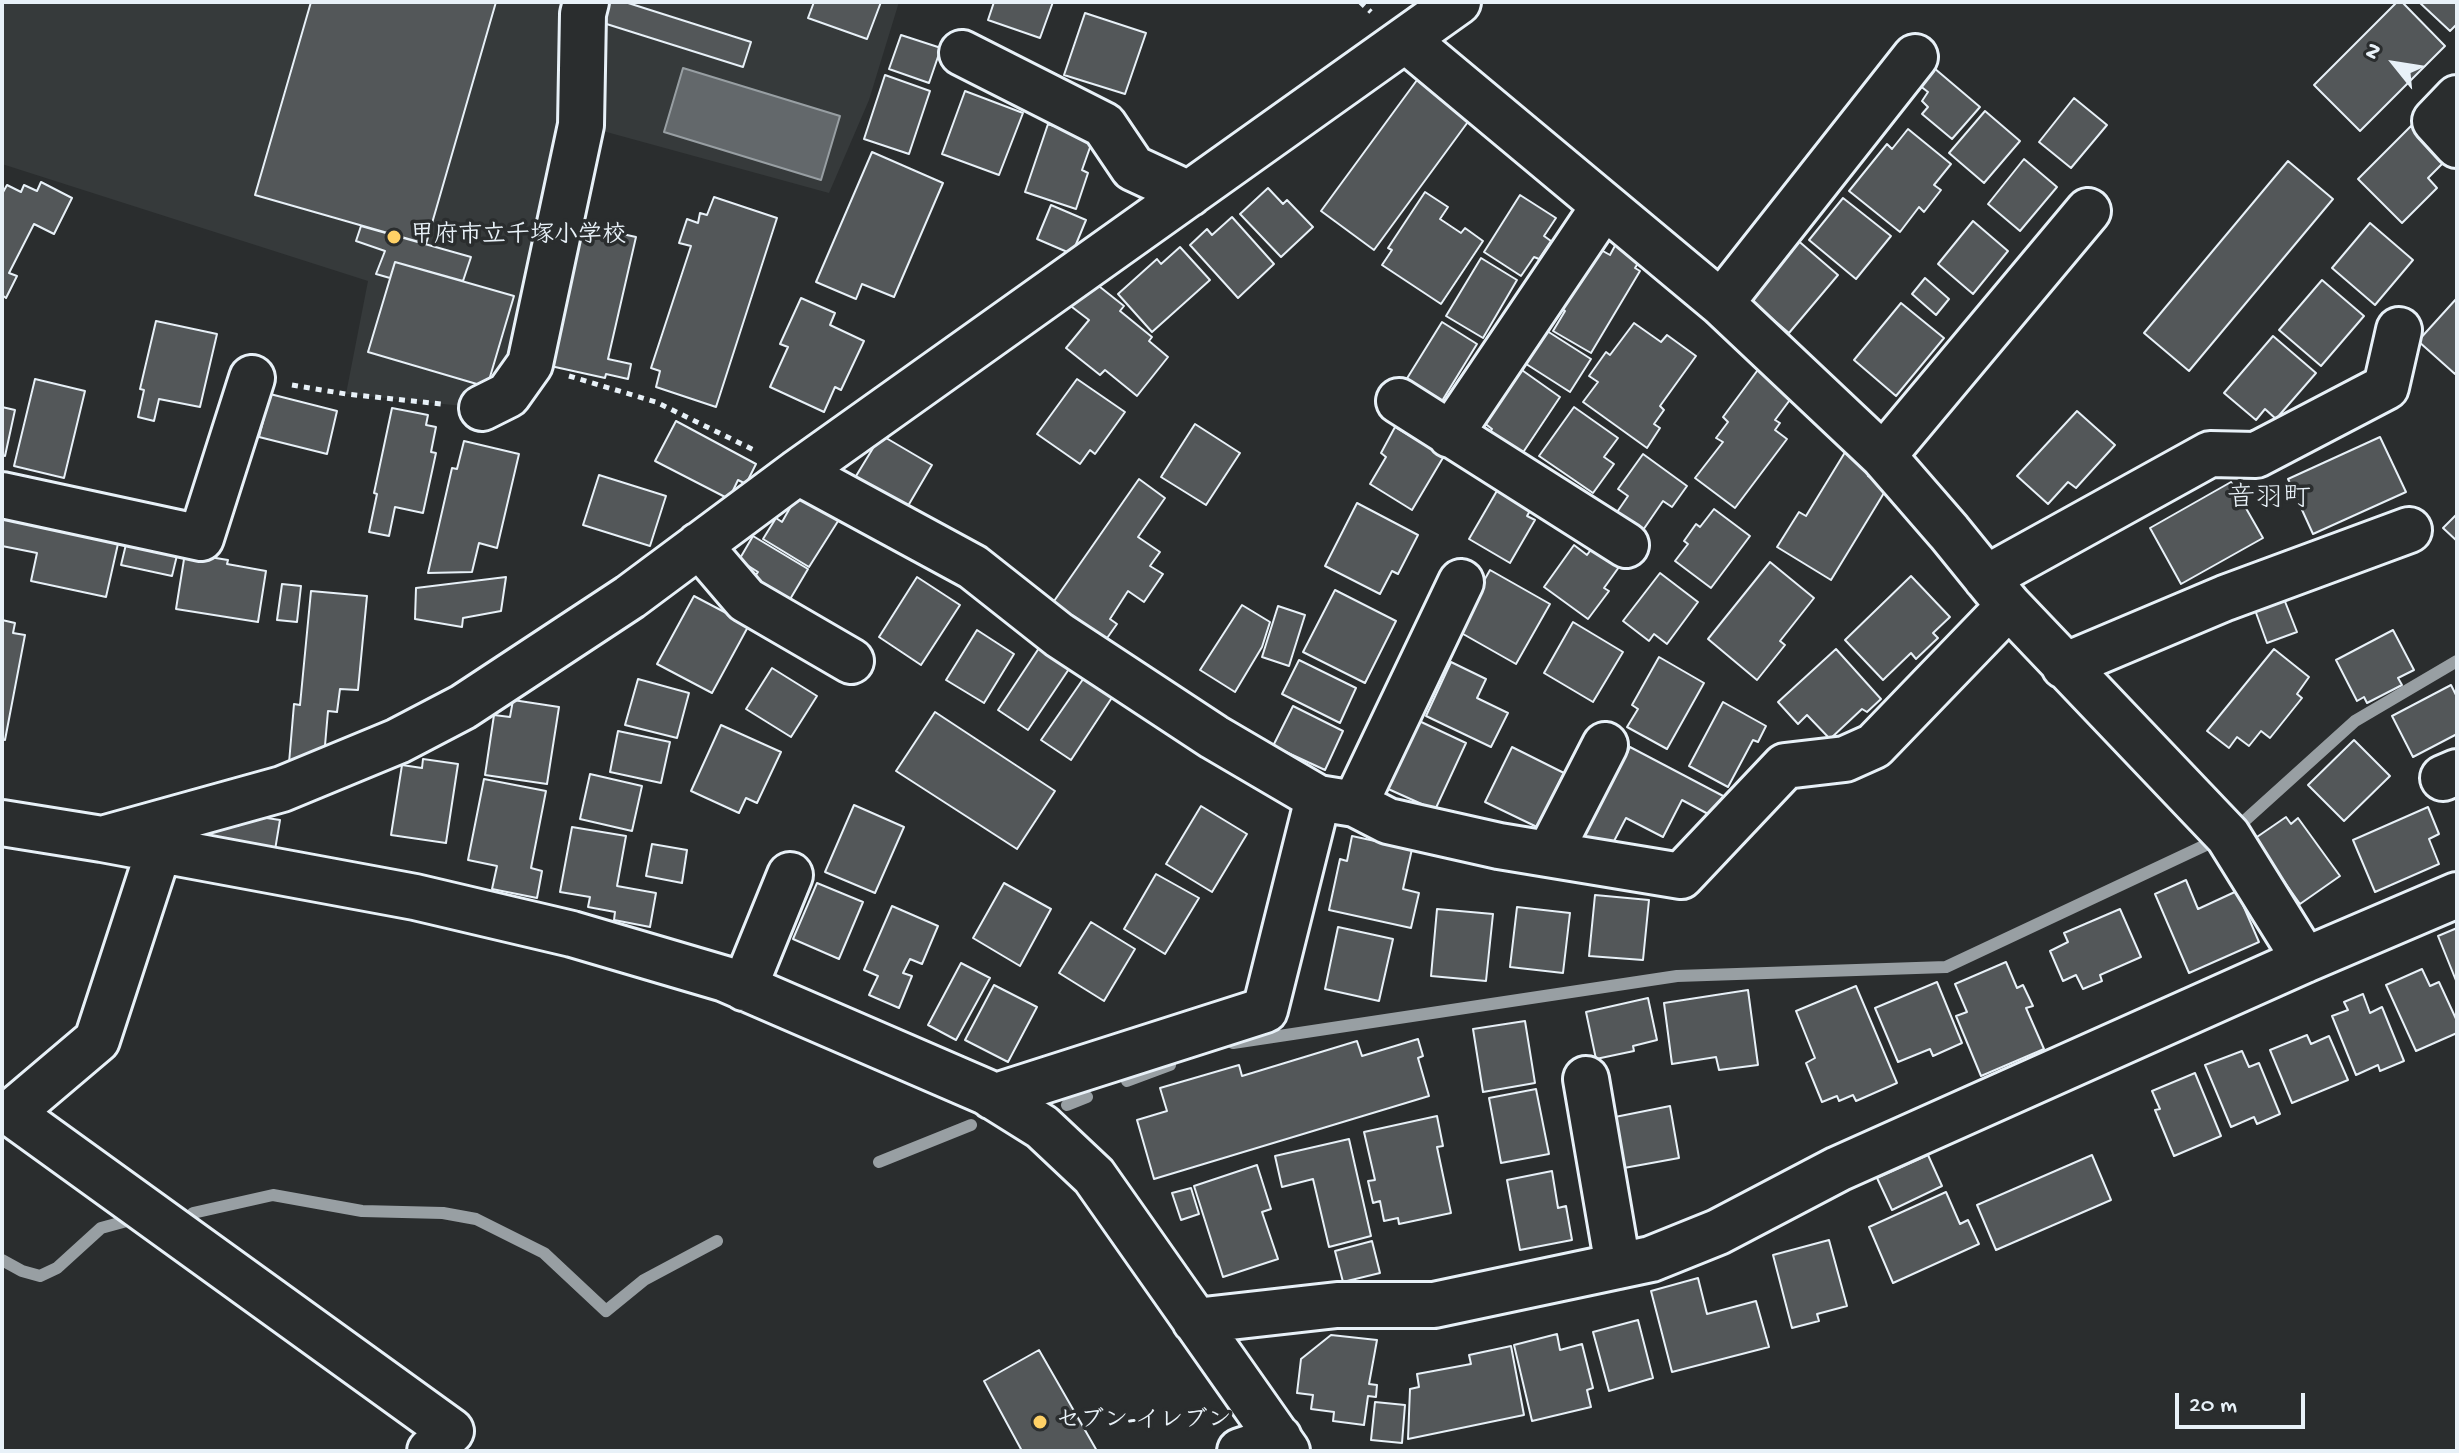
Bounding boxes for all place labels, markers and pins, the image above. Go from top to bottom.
place label: 甲府市立千塚小学校 [410,223,626,251]
marker: 甲府市立千塚小学校 [385,228,403,246]
place label: セブン-イレブン [1056,1408,1232,1436]
marker: セブン-イレブン [1031,1413,1049,1431]

